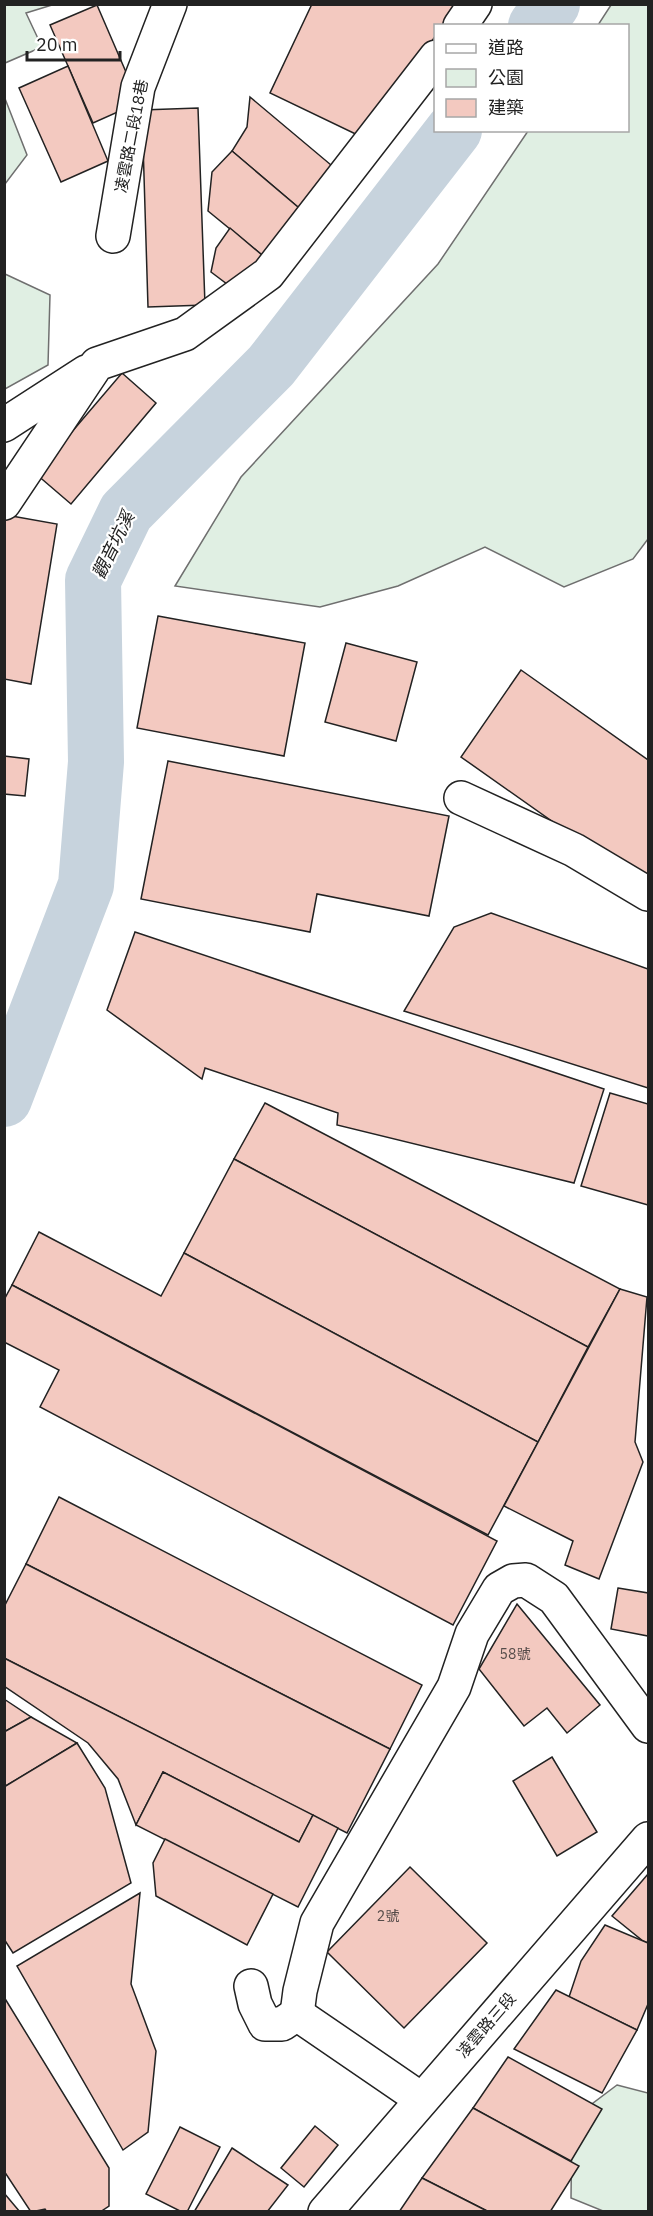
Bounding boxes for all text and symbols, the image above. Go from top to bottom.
scale bar [27,24,120,62]
legend [434,24,629,132]
text: 20 m [36,33,78,56]
text: 道路 [488,36,524,59]
text: 公園 [488,66,524,89]
street label: 凌雲路二段18巷 [110,78,152,194]
text: 建築 [488,96,524,119]
water label: 觀音坑溪 [87,505,140,582]
house number: 58號 [500,1645,530,1663]
house number: 2號 [377,1907,399,1925]
street label: 凌雲路三段 [452,1988,520,2062]

